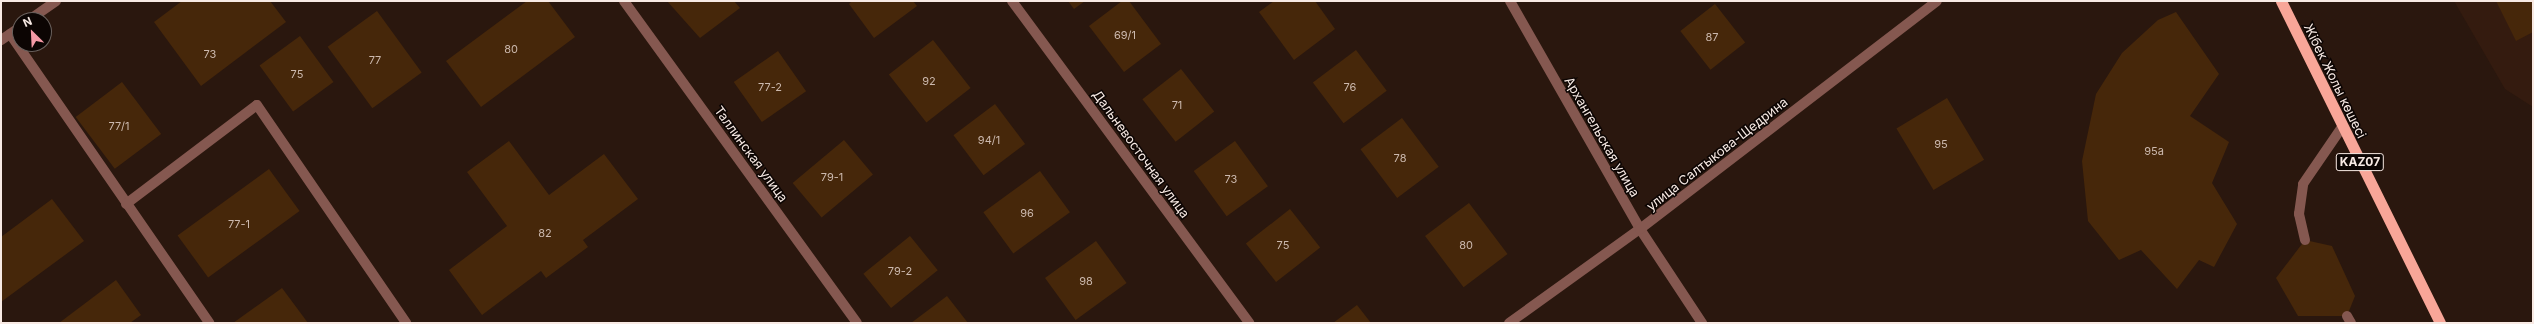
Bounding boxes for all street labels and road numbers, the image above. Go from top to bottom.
street label: Жібек Жолы көшесі [2300,21,2370,141]
street label: Архангельская улица [1561,74,1643,200]
street label: Дальневосточная улица [1089,87,1193,221]
street label: улица Салтыкова-Щедрина [1643,94,1791,214]
street label: Таллинская улица [711,103,791,205]
road number: KAZ07 [2335,152,2385,172]

